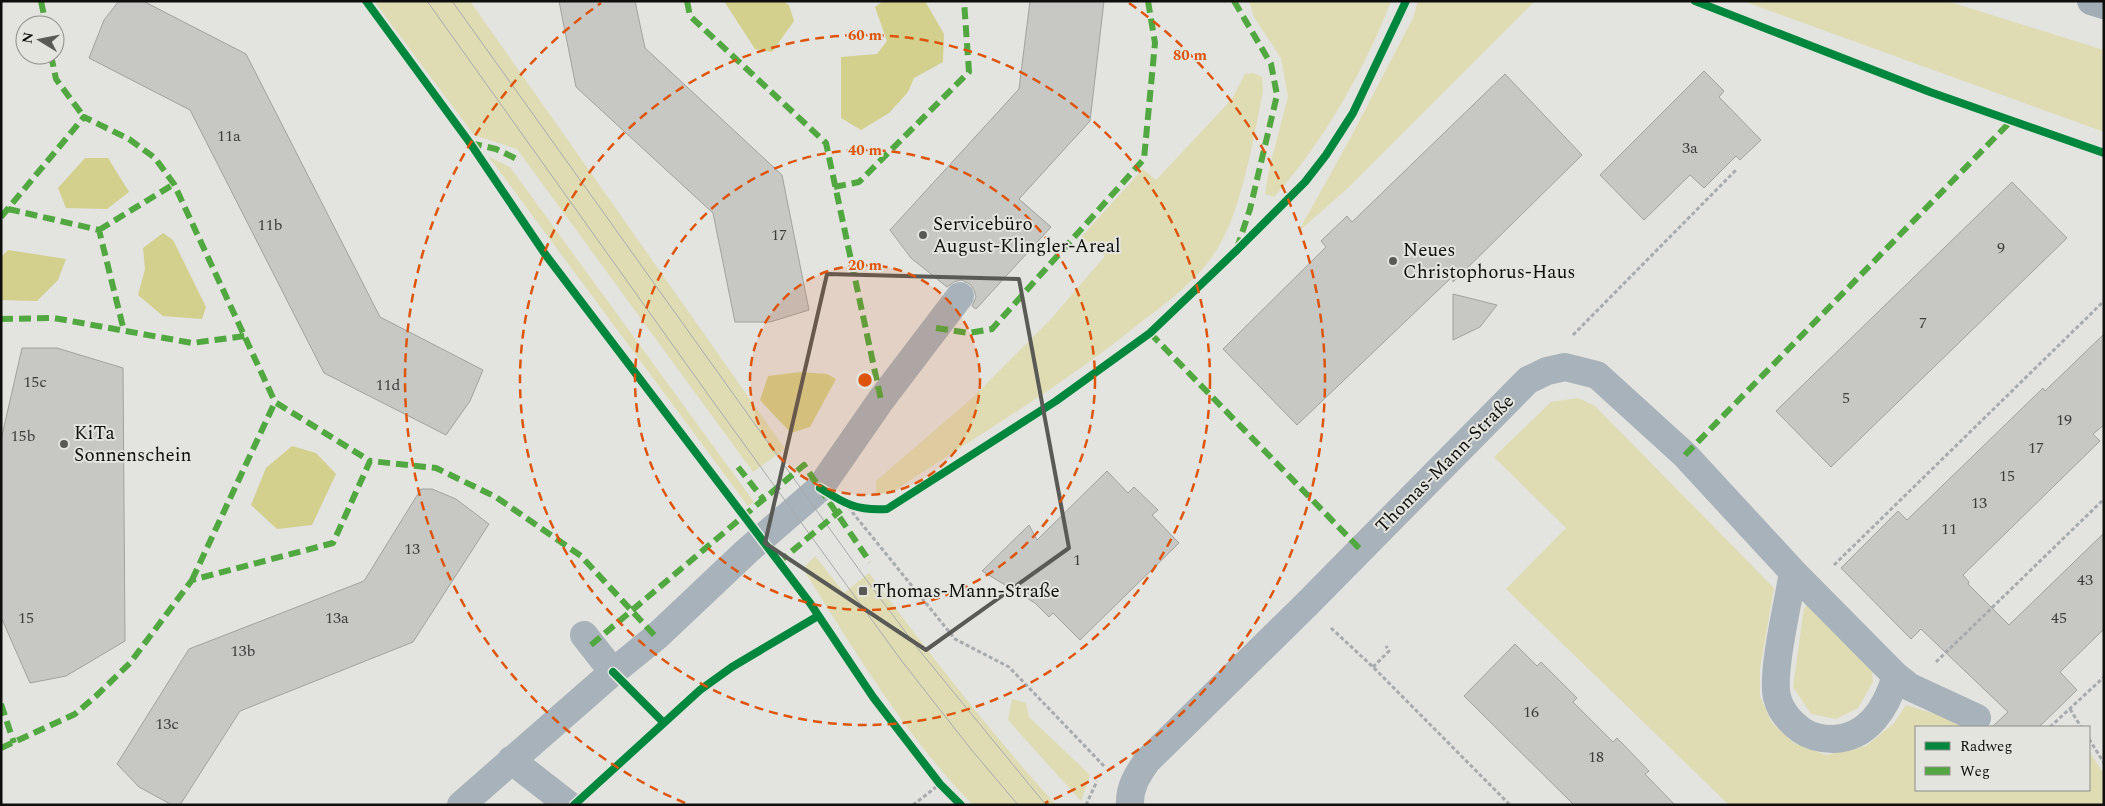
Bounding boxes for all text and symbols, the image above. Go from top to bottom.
north arrow [15,15,65,65]
text: 60 m [848,24,883,47]
text: N [16,30,39,45]
text: 80 m [1173,44,1208,67]
house number: 11a [217,124,241,148]
house number: 3a [1682,136,1698,160]
text: 40 m [848,139,883,162]
place label: Servicebüro August-Klingler-Areal [933,210,1121,261]
house number: 11b [258,213,283,237]
house number: 17 [771,223,787,247]
marker: Servicebüro August-Klingler-Areal [917,229,929,241]
place label: Neues Christophorus-Haus [1403,236,1576,287]
house number: 9 [1997,236,2005,260]
text: 20 m [848,254,883,277]
marker: Neues Christophorus-Haus [1387,255,1399,267]
house number: 7 [1919,311,1927,335]
house number: 15c [23,370,47,394]
centre of rings [856,371,874,389]
house number: 11d [376,373,401,397]
house number: 5 [1842,386,1850,410]
street label: Thomas-Mann-Straße [1369,388,1521,540]
house number: 19 [2056,408,2072,432]
place label: KiTa Sonnenschein [74,419,192,470]
house number: 15b [11,424,36,448]
house number: 17 [2028,436,2044,460]
marker: KiTa Sonnenschein [58,438,70,450]
house number: 15 [1999,464,2015,488]
house number: 13 [1971,491,1987,515]
house number: 11 [1941,517,1957,541]
house number: 13 [404,537,420,561]
house number: 1 [1073,548,1081,572]
house number: 43 [2077,568,2093,592]
place label: Thomas-Mann-Straße [873,577,1060,606]
marker: Thomas-Mann-Straße [857,585,869,597]
house number: 15 [18,606,34,630]
house number: 13a [325,606,349,630]
house number: 45 [2051,606,2067,630]
house number: 13b [231,639,256,663]
house number: 16 [1523,700,1539,724]
house number: 13c [155,712,179,736]
legend [1915,726,2090,791]
text: Radweg [1960,735,2013,758]
house number: 18 [1588,745,1604,769]
text: Weg [1960,760,1990,783]

